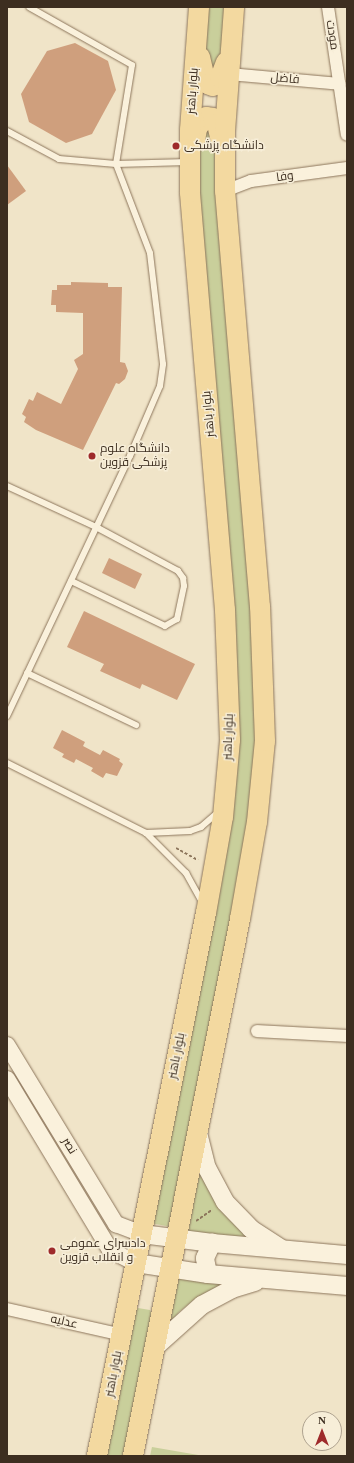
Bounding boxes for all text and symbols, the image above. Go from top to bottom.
street label: مودت [323,19,341,51]
street label: بلوار باهنر [184,67,202,115]
street label: فاضل [270,71,300,87]
place label: دانشگاه پزشکی [184,139,264,153]
marker: دانشگاه پزشکی [171,141,181,151]
street label: وفا [275,169,295,185]
street label: بلوار باهنر [200,390,218,438]
place label: دانشگاه علوم پزشکی قزوین [100,442,170,470]
marker: دانشگاه علوم پزشکی قزوین [87,451,97,461]
street label: بلوار باهنر [221,713,237,761]
street label: بلوار باهنر [165,1032,189,1080]
street label: نصر [59,1135,79,1157]
place label: دادسرای عمومی و انقلاب قزوین [60,1237,146,1265]
marker: دادسرای عمومی و انقلاب قزوین [47,1246,57,1256]
street label: عدلیه [49,1312,79,1332]
street label: بلوار باهنر [102,1350,126,1398]
north arrow [302,1411,342,1451]
text: N [318,1414,326,1426]

